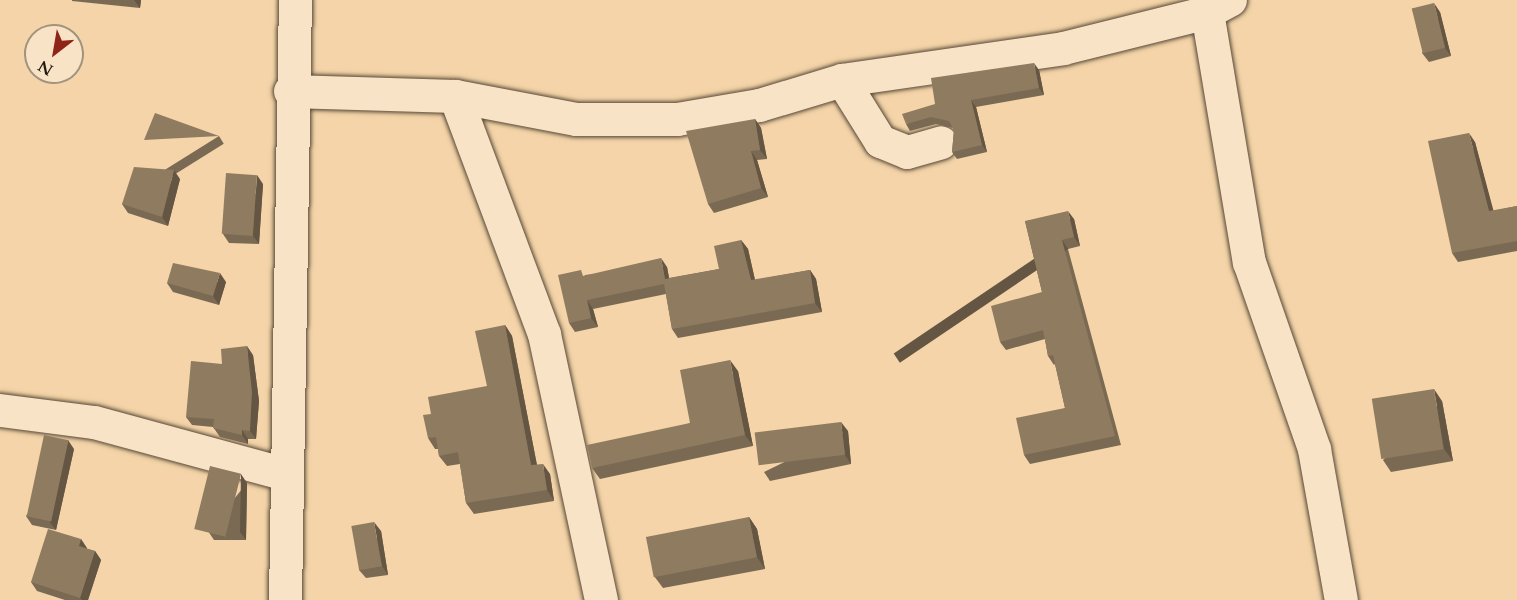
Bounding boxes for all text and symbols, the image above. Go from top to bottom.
north arrow [24,24,84,84]
text: N [34,55,57,81]

